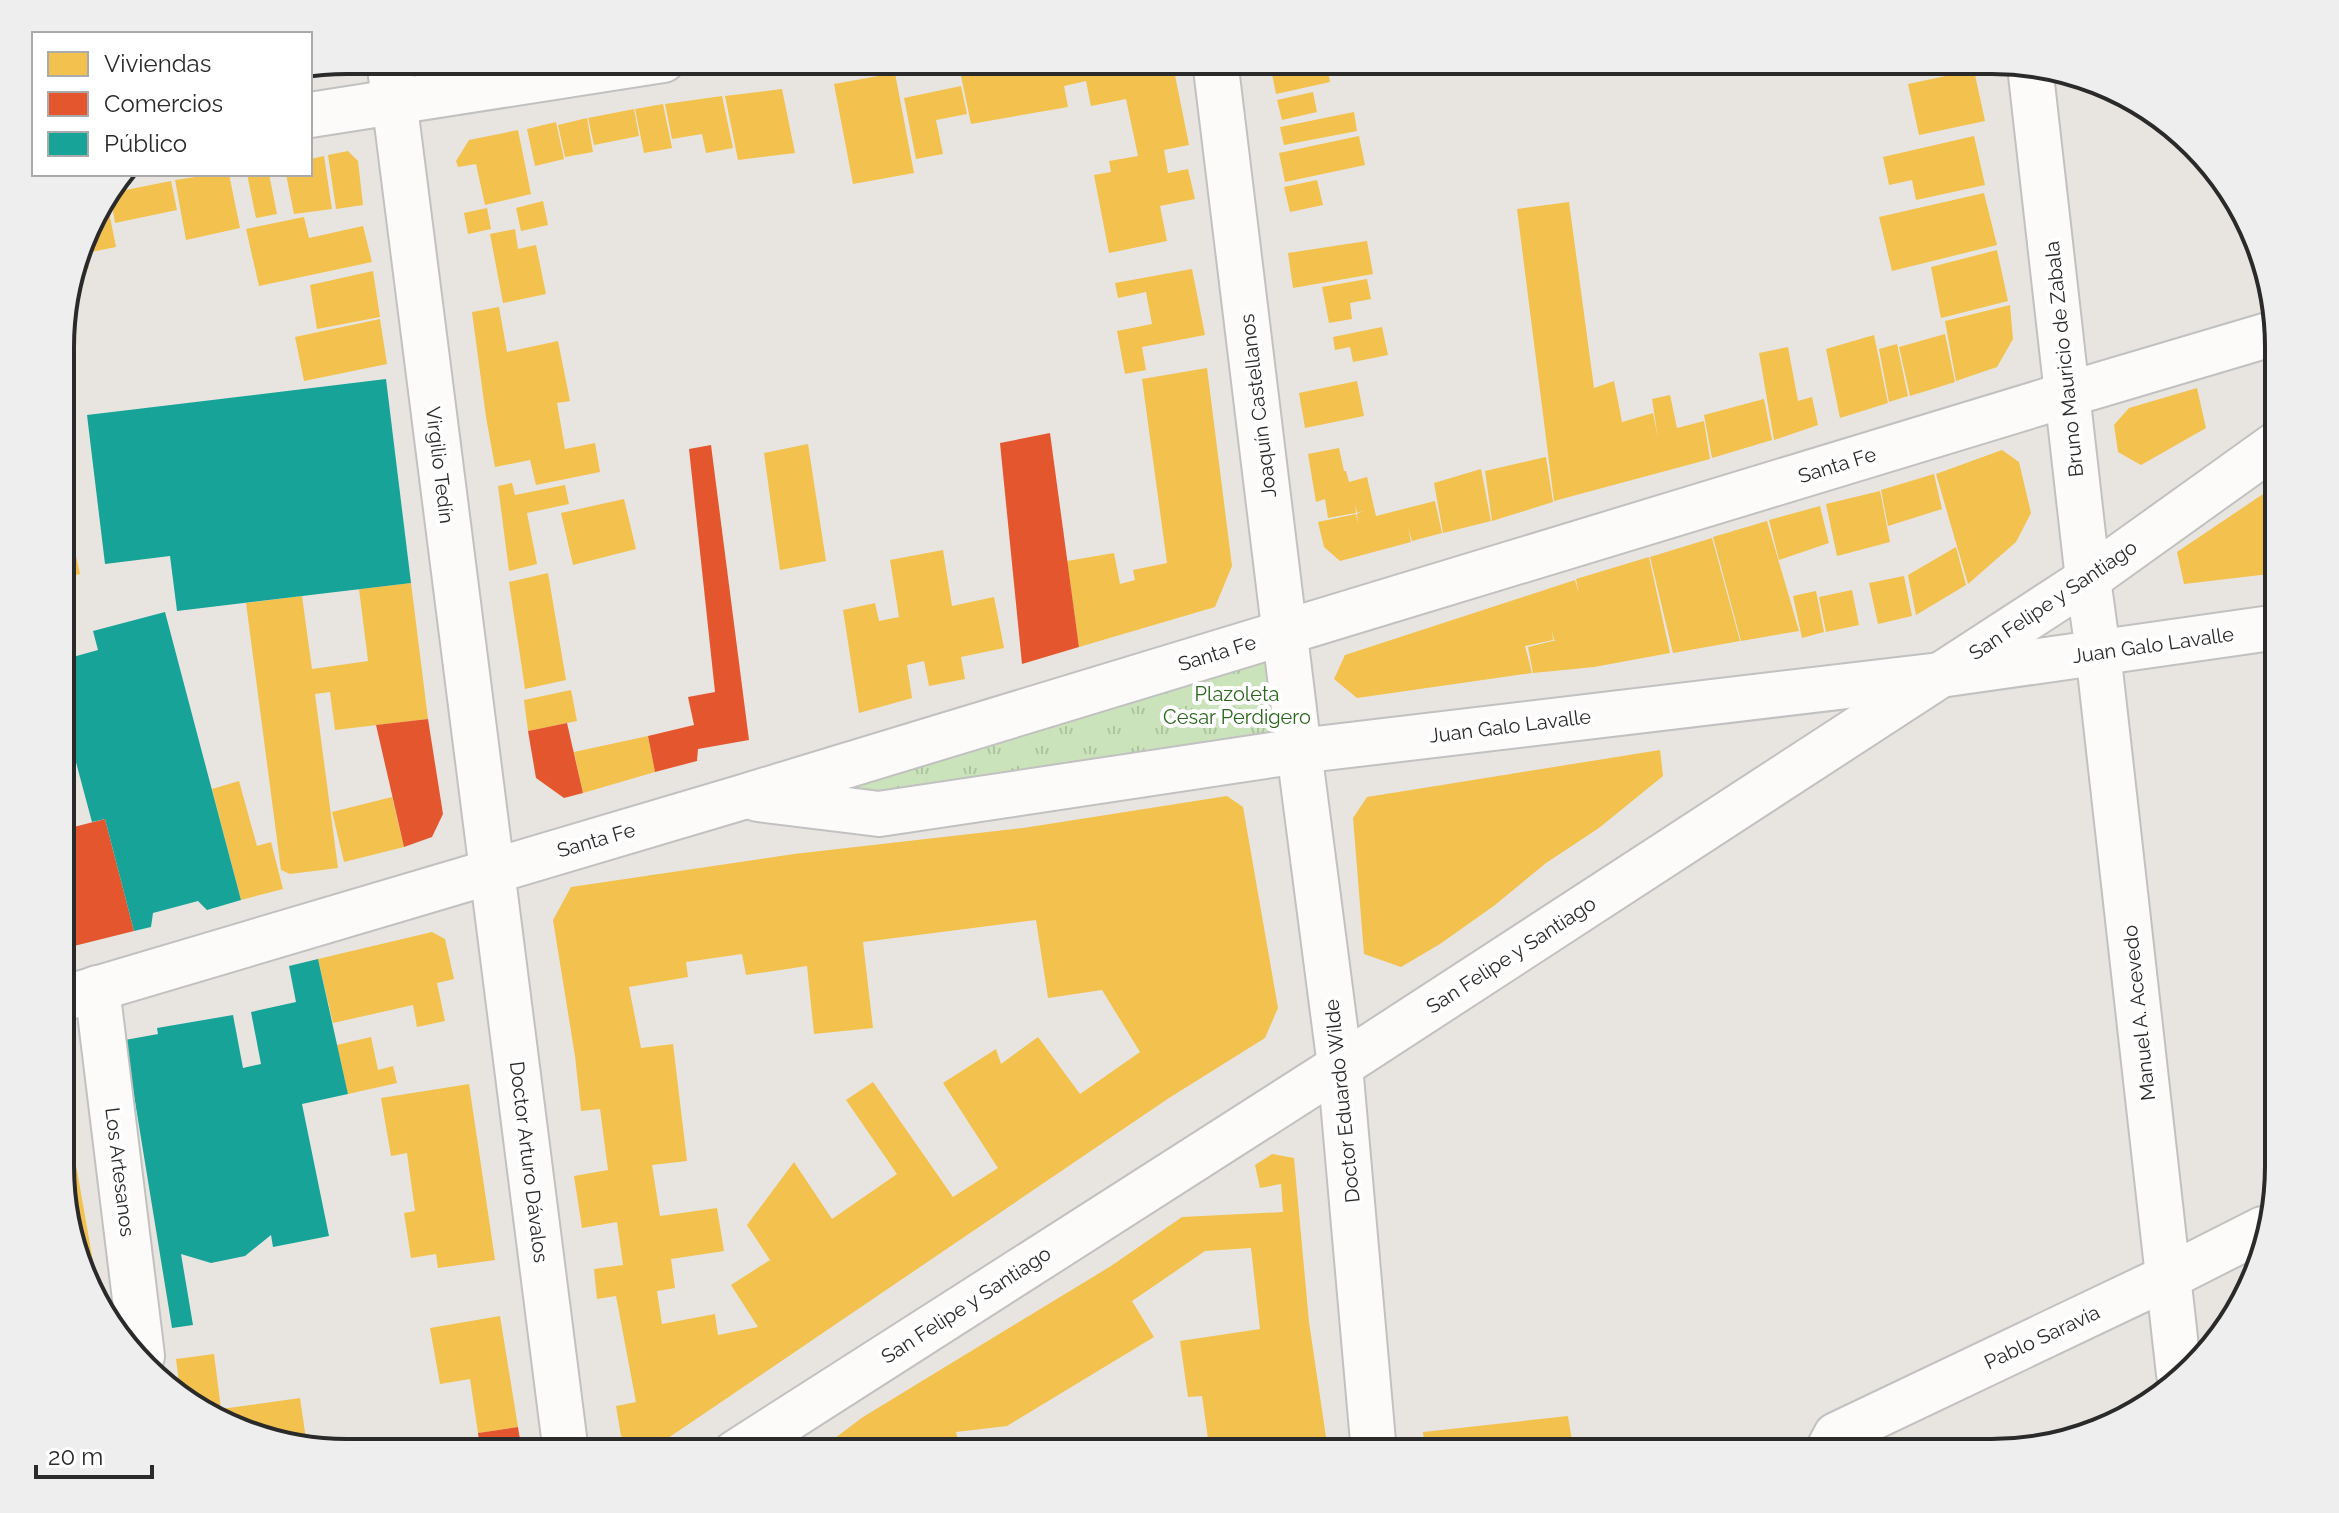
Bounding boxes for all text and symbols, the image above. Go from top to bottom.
legend [32,32,312,176]
text: Viviendas [104,49,211,78]
text: Comercios [104,89,223,118]
text: Público [104,129,187,158]
street label: Bruno Mauricio de Zabala [2040,240,2088,478]
street label: Joaquín Castellanos [1235,313,1281,499]
street label: Virgilio Tedín [421,405,459,525]
street label: Santa Fe [1795,442,1879,488]
street label: San Felipe y Santiago [1964,535,2142,665]
street label: Juan Galo Lavalle [2071,622,2236,668]
street label: Santa Fe [1175,630,1259,676]
park label: Plazoleta Cesar Perdigero [1163,682,1311,729]
street label: Juan Galo Lavalle [1428,704,1593,748]
street label: Santa Fe [554,817,638,863]
street label: San Felipe y Santiago [1422,891,1600,1019]
street label: Manuel A. Acevedo [2118,924,2160,1102]
street label: Doctor Eduardo Wilde [1319,998,1365,1204]
street label: Doctor Arturo Dávalos [505,1060,553,1264]
street label: Los Artesanos [100,1106,140,1238]
street label: San Felipe y Santiago [877,1241,1055,1369]
street label: Pablo Saravia [1980,1300,2104,1374]
scale bar [36,1429,152,1479]
text: 20 m [48,1442,103,1471]

